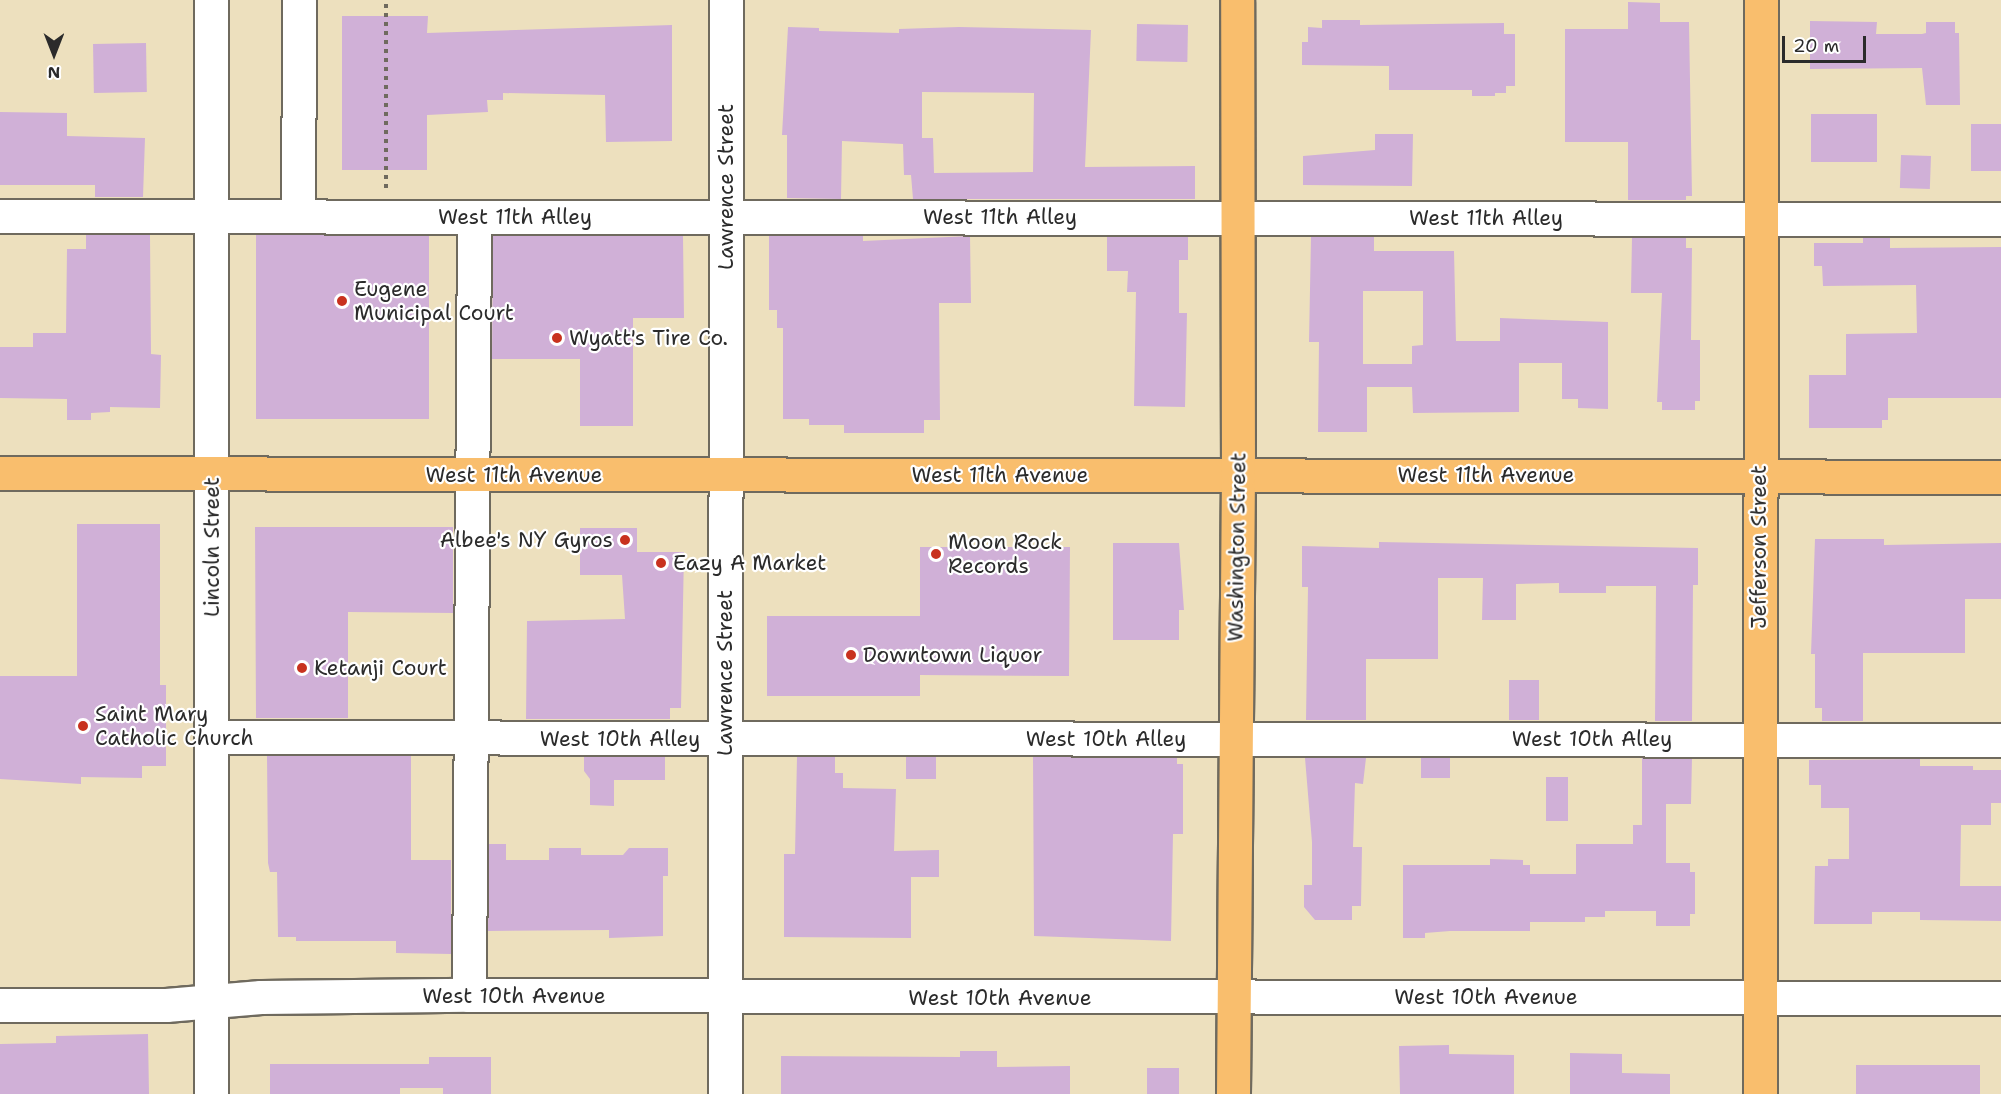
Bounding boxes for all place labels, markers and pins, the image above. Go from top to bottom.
place label: Eugene Municipal Court [354,276,514,326]
marker: Eugene Municipal Court [335,294,349,308]
place label: Wyatt's Tire Co. [569,325,728,351]
marker: Wyatt's Tire Co. [550,331,564,345]
place label: Albee's NY Gyros [440,527,613,553]
place label: Moon Rock Records [948,529,1062,579]
marker: Albee's NY Gyros [618,533,632,547]
marker: Moon Rock Records [929,547,943,561]
place label: Eazy A Market [673,550,827,576]
marker: Eazy A Market [654,556,668,570]
place label: Downtown Liquor [863,642,1042,668]
marker: Downtown Liquor [844,648,858,662]
place label: Ketanji Court [314,655,447,681]
marker: Ketanji Court [295,661,309,675]
place label: Saint Mary Catholic Church [95,701,254,751]
marker: Saint Mary Catholic Church [76,719,90,733]

